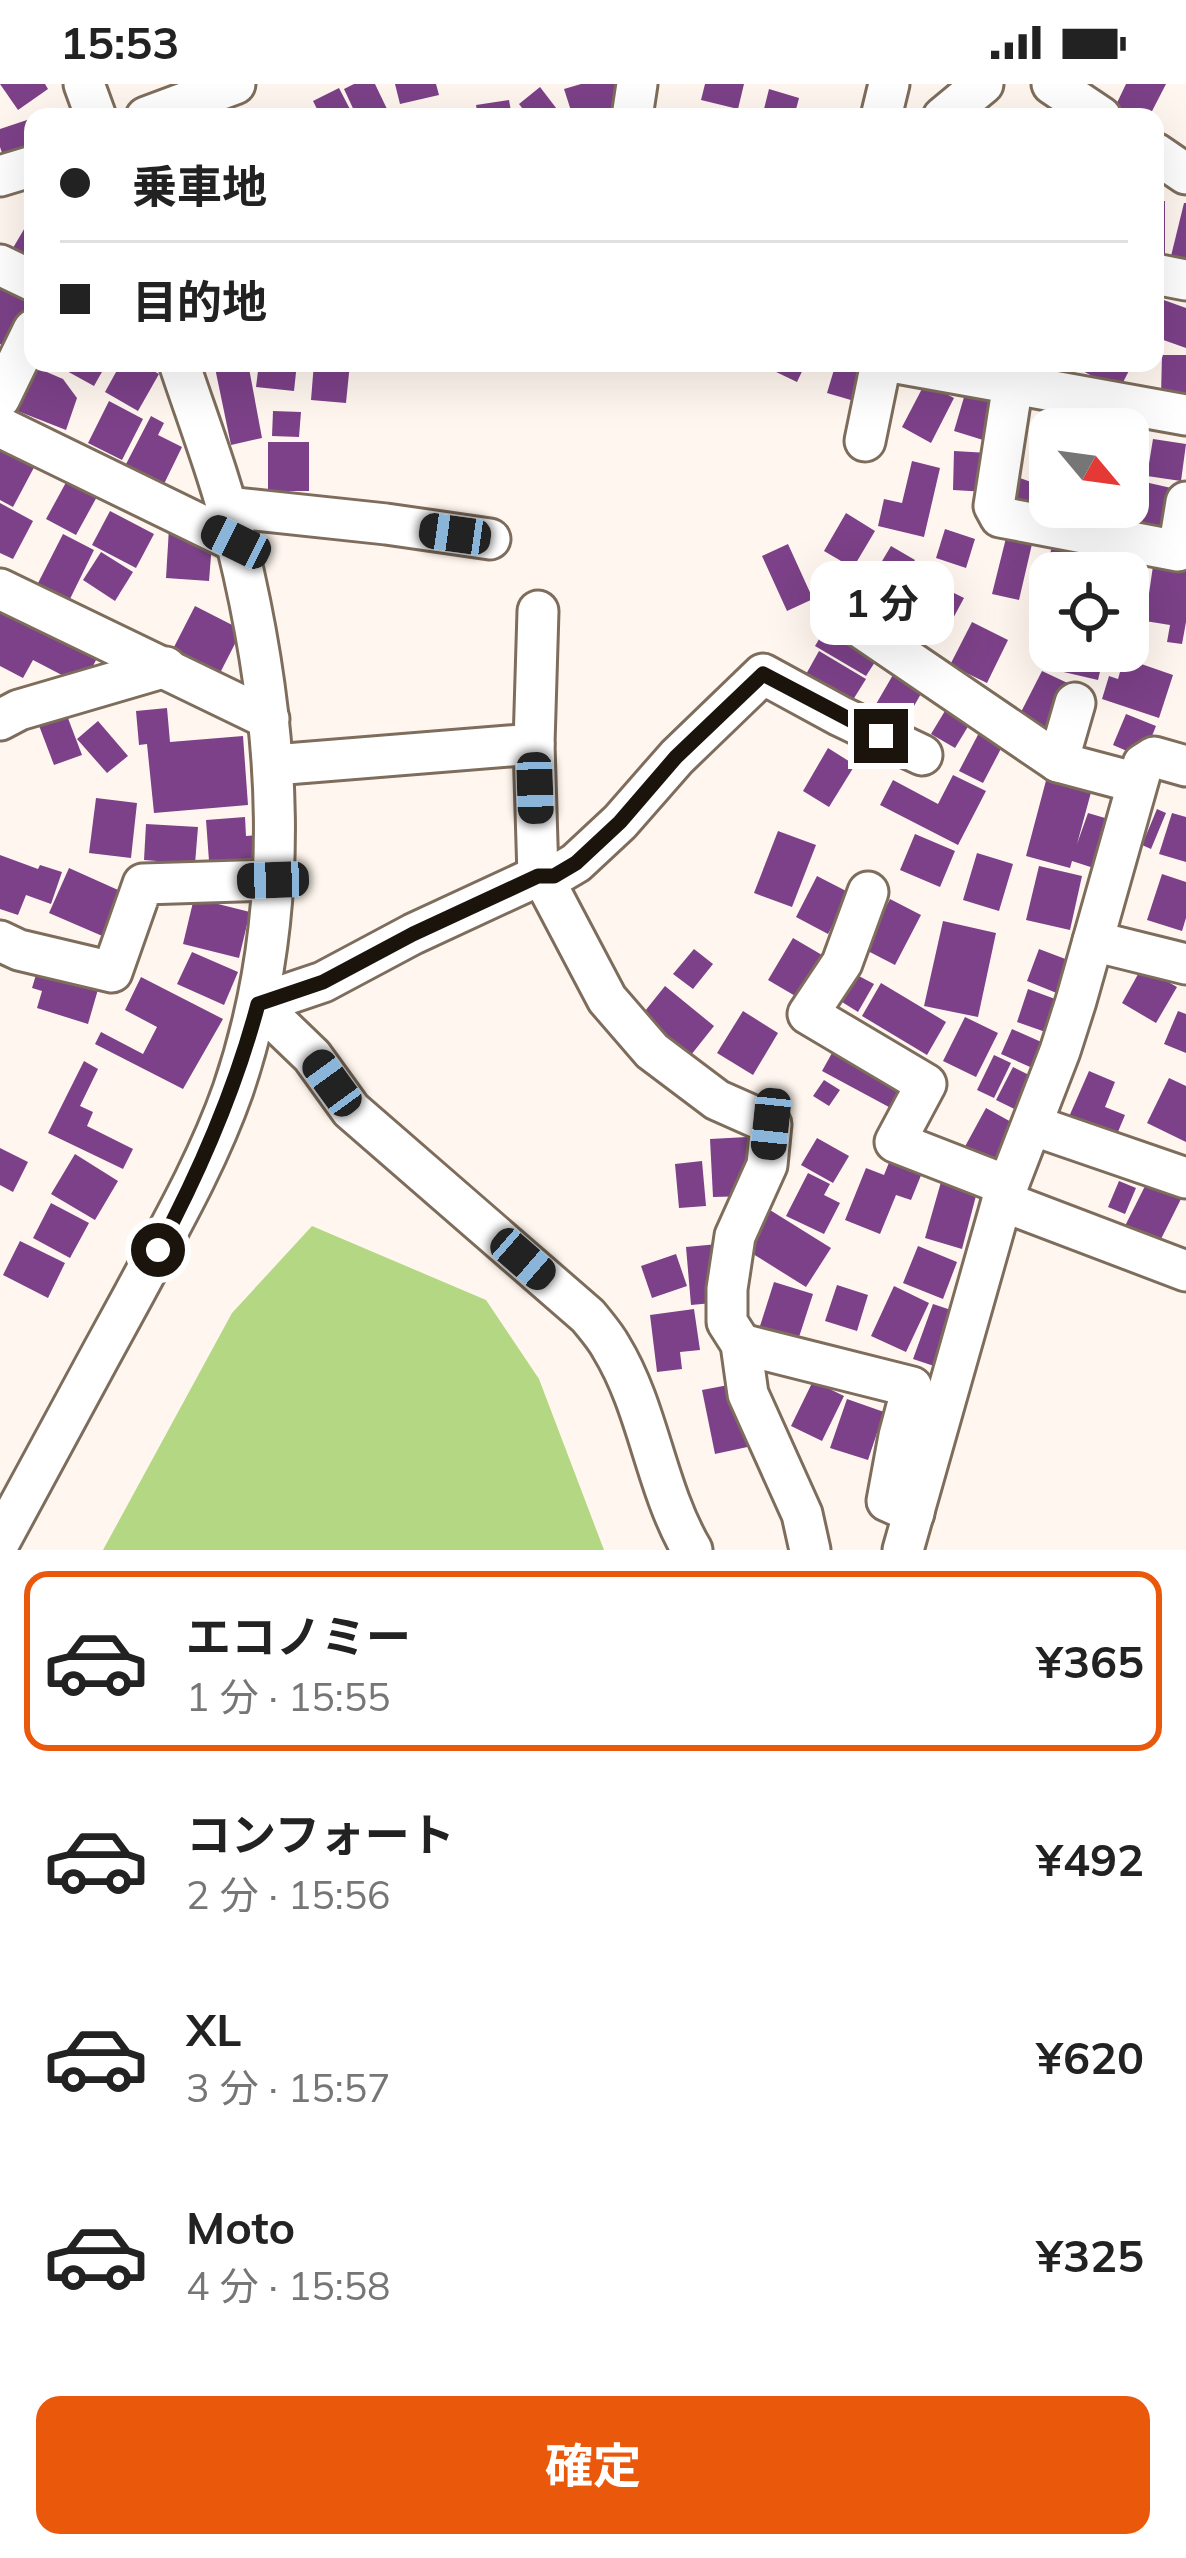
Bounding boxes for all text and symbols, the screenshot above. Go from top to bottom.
text: 15:53 [60,14,179,70]
text: 乗車地 [132,158,267,214]
text: 目的地 [132,273,267,329]
north arrow [1029,408,1149,528]
map controls [1029,408,1149,672]
car [196,510,276,574]
car [417,511,493,557]
button: locate [1029,552,1149,672]
callout: 1 分 [809,562,953,646]
text: 1 分 [845,578,919,627]
route end [854,709,908,763]
car [516,751,554,825]
car [236,861,310,899]
car [296,1043,368,1123]
car [749,1086,793,1162]
car [484,1222,562,1296]
route start [131,1223,185,1277]
icon: car [42,1607,150,1715]
text: エコノミー [186,1608,411,1664]
text: ¥365 [1036,1633,1144,1689]
text: 1 分 · 15:55 [186,1672,390,1721]
icon: car [42,1805,150,1913]
text: コンフォート [186,1806,455,1862]
text: ¥492 [1036,1831,1144,1887]
text: 2 分 · 15:56 [186,1870,390,1919]
text: XL [186,2001,241,2057]
icon: car [42,2003,150,2111]
text: ¥620 [1036,2029,1144,2085]
text: 3 分 · 15:57 [186,2063,390,2112]
text: Moto [186,2199,295,2255]
icon: car [42,2201,150,2309]
text: ¥325 [1036,2227,1144,2283]
text: 4 分 · 15:58 [186,2261,390,2310]
button: 確定 [36,2396,1150,2534]

